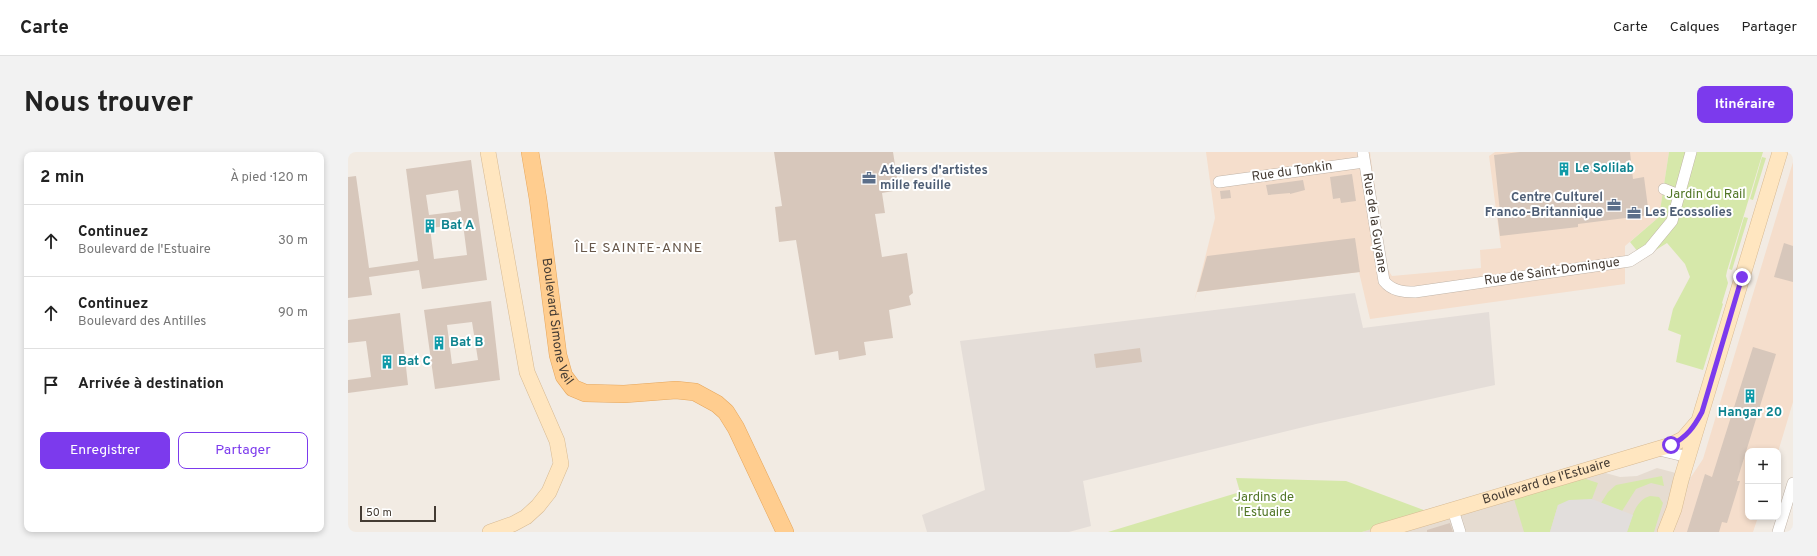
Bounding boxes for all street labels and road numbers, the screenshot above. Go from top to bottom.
street label: Rue du Tonkin [1251,158,1333,186]
street label: Rue de la Guyane [1358,172,1390,274]
street label: Rue de Saint-Domingue [1483,255,1621,289]
street label: Boulevard Simone Veil [538,257,576,389]
street label: Boulevard de l'Estuaire [1481,455,1613,508]

